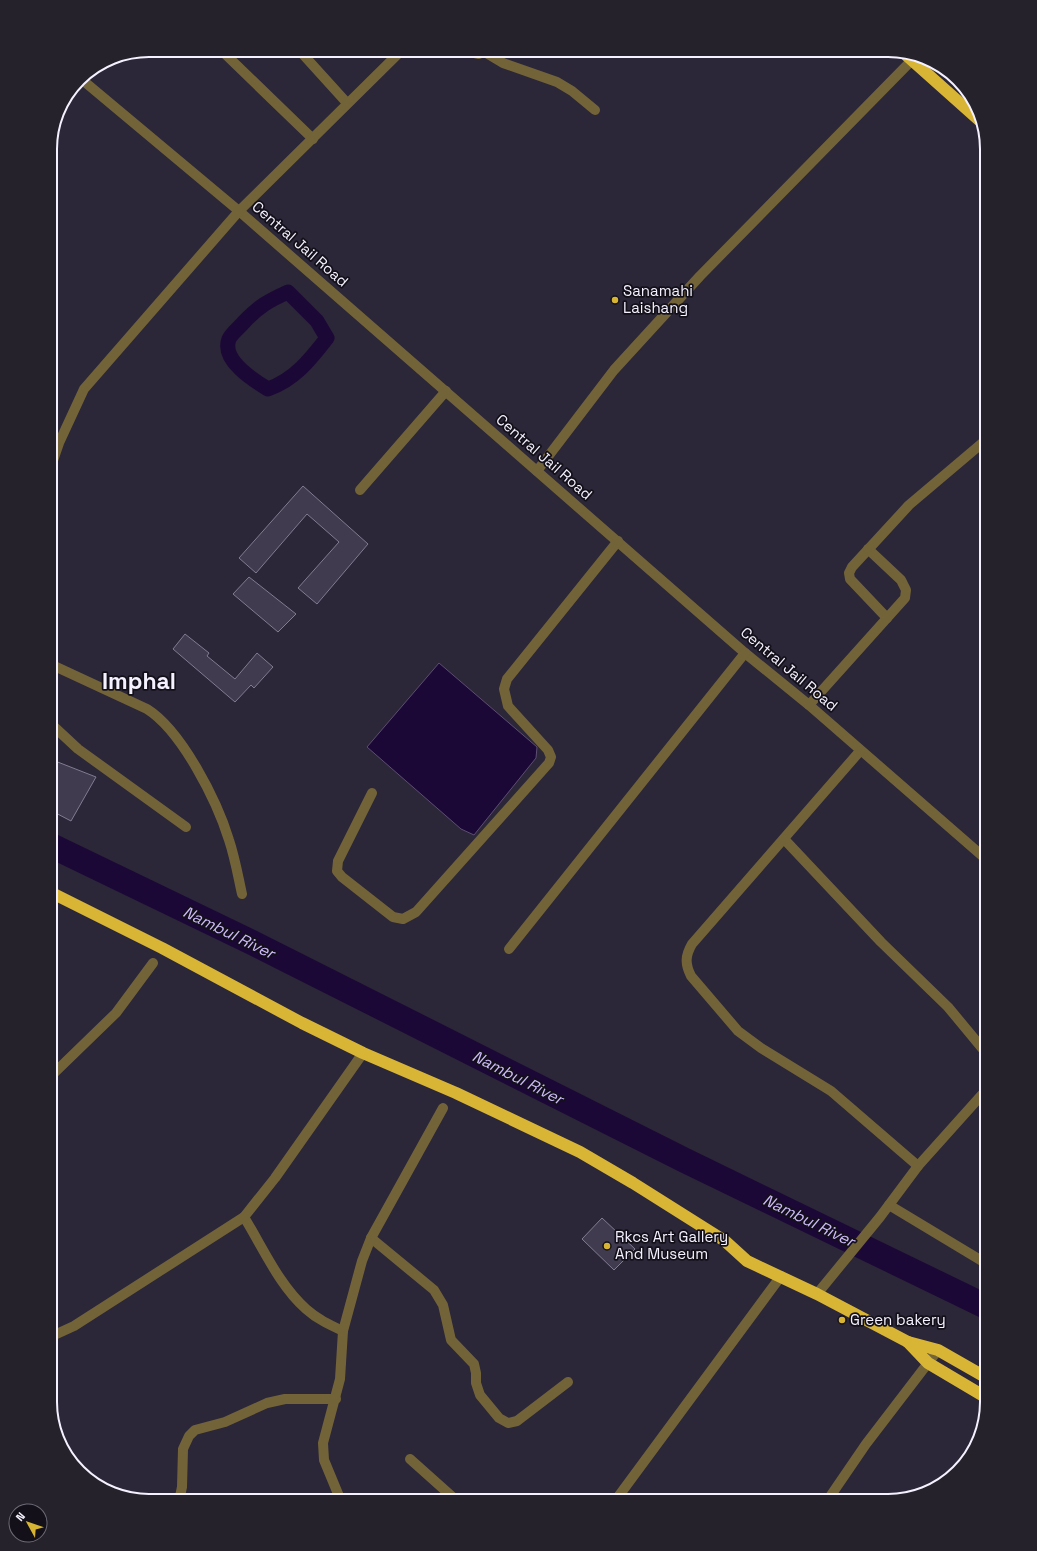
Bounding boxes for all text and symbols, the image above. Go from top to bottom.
street label: Central Jail Road [248,197,352,291]
place label: Sanamahi Laishang [623,281,693,317]
marker: Sanamahi Laishang [610,295,620,305]
street label: Central Jail Road [492,410,596,504]
street label: Central Jail Road [737,622,842,715]
district label: Imphal [102,666,176,696]
water label: Nambul River [179,901,280,965]
water label: Nambul River [469,1045,569,1110]
water label: Nambul River [759,1189,860,1253]
place label: Rkcs Art Gallery And Museum [615,1227,728,1263]
marker: Rkcs Art Gallery And Museum [602,1241,612,1251]
place label: Green bakery [850,1310,946,1329]
marker: Green bakery [837,1315,847,1325]
north arrow [8,1503,48,1543]
text: N [13,1509,28,1524]

